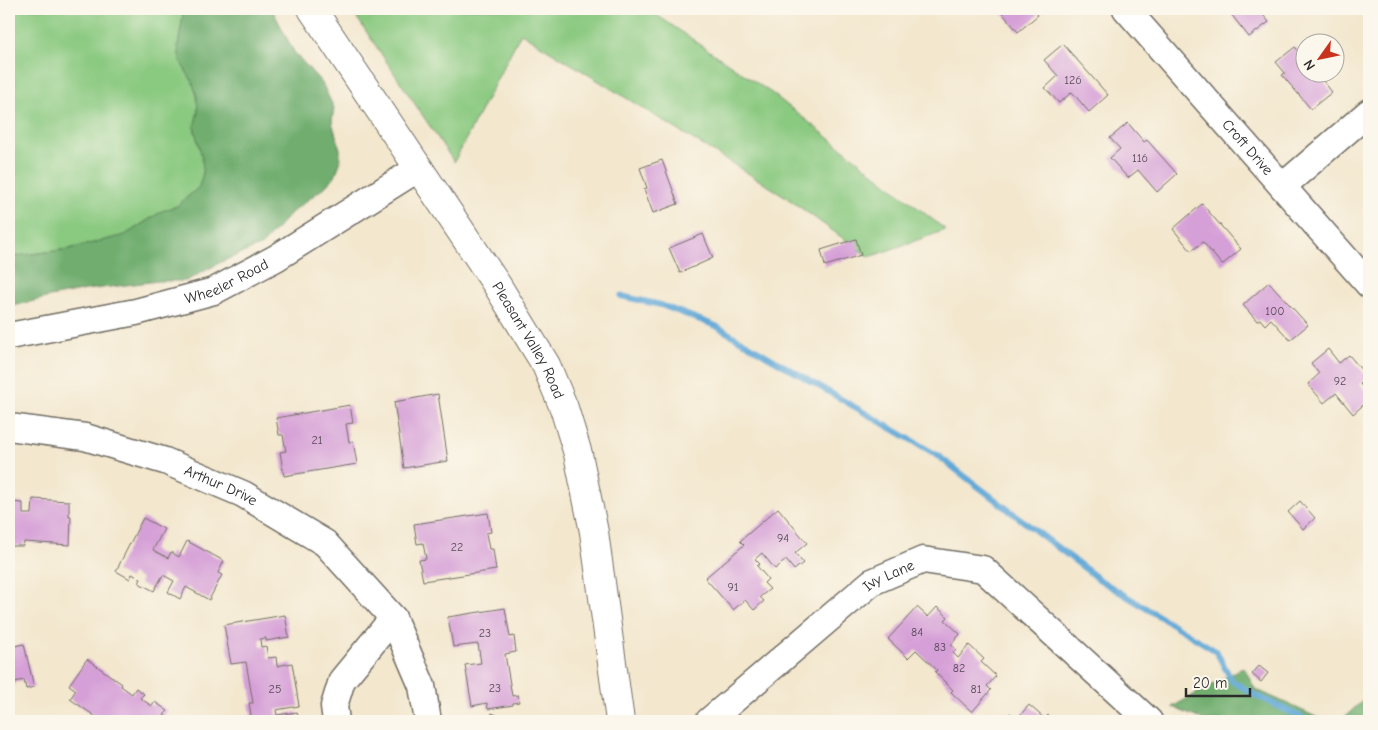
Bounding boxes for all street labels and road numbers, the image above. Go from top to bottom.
street label: Croft Drive [1218,115,1277,179]
street label: Wheeler Road [183,255,271,308]
street label: Pleasant Valley Road [488,278,568,401]
street label: Arthur Drive [182,461,261,510]
street label: Ivy Lane [859,556,917,595]

